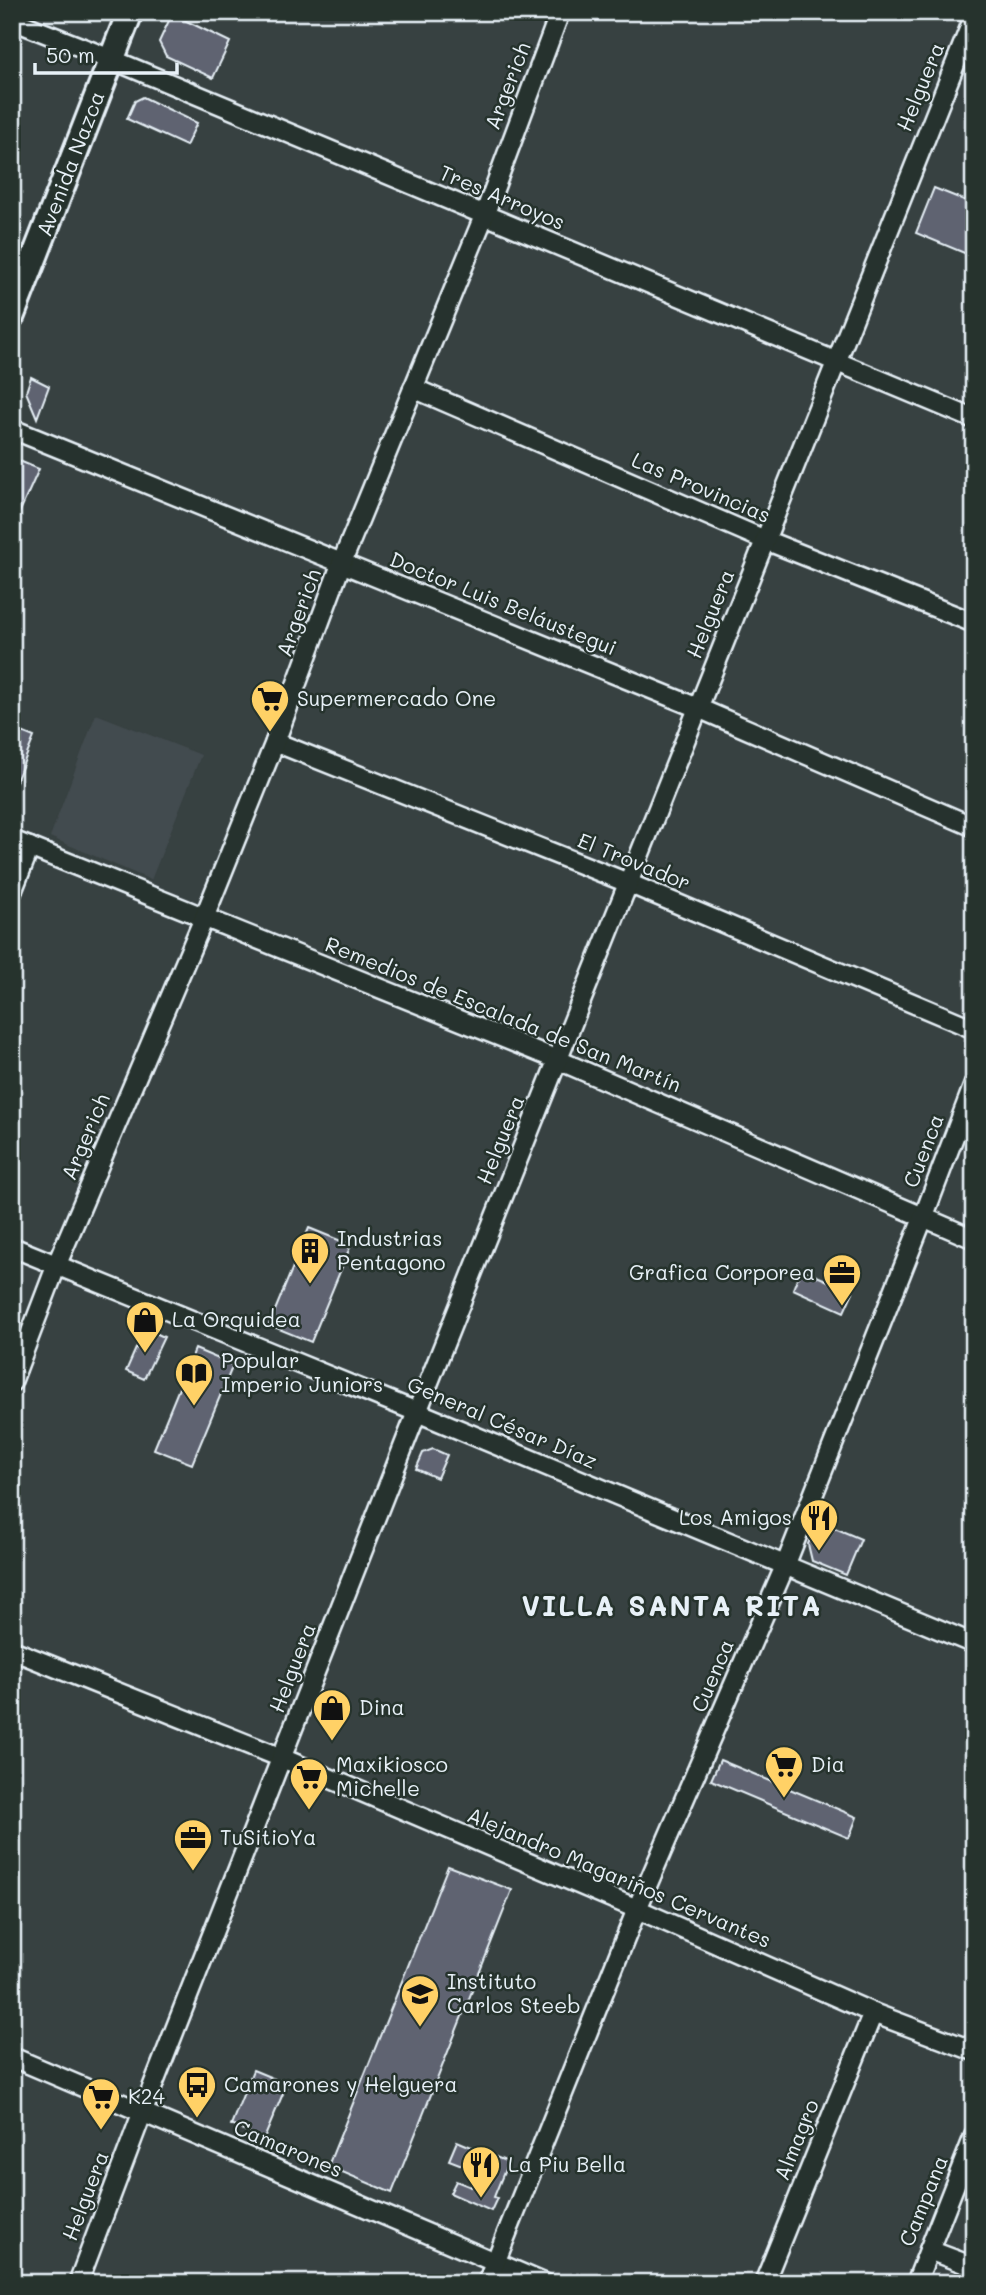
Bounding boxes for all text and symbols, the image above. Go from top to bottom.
scale bar [35,32,177,76]
street label: Argerich [478,38,536,133]
street label: Helguera [890,38,950,135]
text: 50 m [46,41,95,68]
street label: Avenida Nazca [30,87,110,240]
street label: Tres Arroyos [436,158,569,235]
street label: Las Provincias [628,445,775,528]
street label: Doctor Luis Beláustegui [386,545,621,661]
street label: Argerich [269,565,326,660]
street label: Helguera [680,565,740,662]
supermarket icon: Supermercado One [249,678,291,733]
place label: Supermercado One [297,684,496,711]
street label: El Trovador [574,826,695,895]
street label: Remedios de Escalada de San Martín [322,930,686,1098]
street label: Argerich [54,1089,115,1184]
street label: Helguera [470,1091,530,1188]
street label: Cuenca [896,1110,949,1191]
place label: Industrias Pentagono [337,1224,446,1275]
building icon: Industrias Pentagono [289,1230,331,1285]
office icon: Grafica Corporea [821,1252,863,1307]
place label: Grafica Corporea [629,1258,815,1285]
shop icon: La Orquidea [124,1299,166,1354]
place label: La Orquidea [172,1305,301,1332]
place label: Popular Imperio Juniors [221,1346,383,1397]
library icon: Popular Imperio Juniors [173,1352,215,1407]
street label: General César Díaz [404,1369,602,1474]
restaurant icon: Los Amigos [798,1497,840,1552]
place label: Los Amigos [679,1503,792,1530]
district label: VILLA SANTA RITA [521,1587,823,1623]
street label: Helguera [262,1619,321,1716]
street label: Cuenca [684,1635,739,1716]
shop icon: Dina [311,1687,353,1742]
place label: Dina [359,1693,405,1720]
supermarket icon: Dia [763,1744,805,1799]
place label: Maxikiosco Michelle [336,1750,448,1801]
place label: Dia [811,1750,845,1777]
supermarket icon: Maxikiosco Michelle [288,1756,330,1811]
street label: Alejandro Magariños Cervantes [464,1800,776,1953]
office icon: TuSitioYa [172,1817,214,1872]
place label: TuSitioYa [220,1823,316,1850]
place label: Instituto Carlos Steeb [447,1967,581,2018]
school or university icon: Instituto Carlos Steeb [399,1973,441,2028]
bus stop icon: Camarones y Helguera [176,2064,218,2119]
place label: Camarones y Helguera [224,2070,458,2097]
supermarket icon: K24 [80,2076,122,2131]
place label: K24 [128,2082,165,2109]
street label: Almagro [767,2095,824,2184]
street label: Camarones [230,2113,347,2183]
restaurant icon: La Piu Bella [460,2144,502,2199]
street label: Helguera [55,2147,114,2244]
place label: La Piu Bella [508,2150,626,2177]
street label: Campana [892,2151,953,2250]

